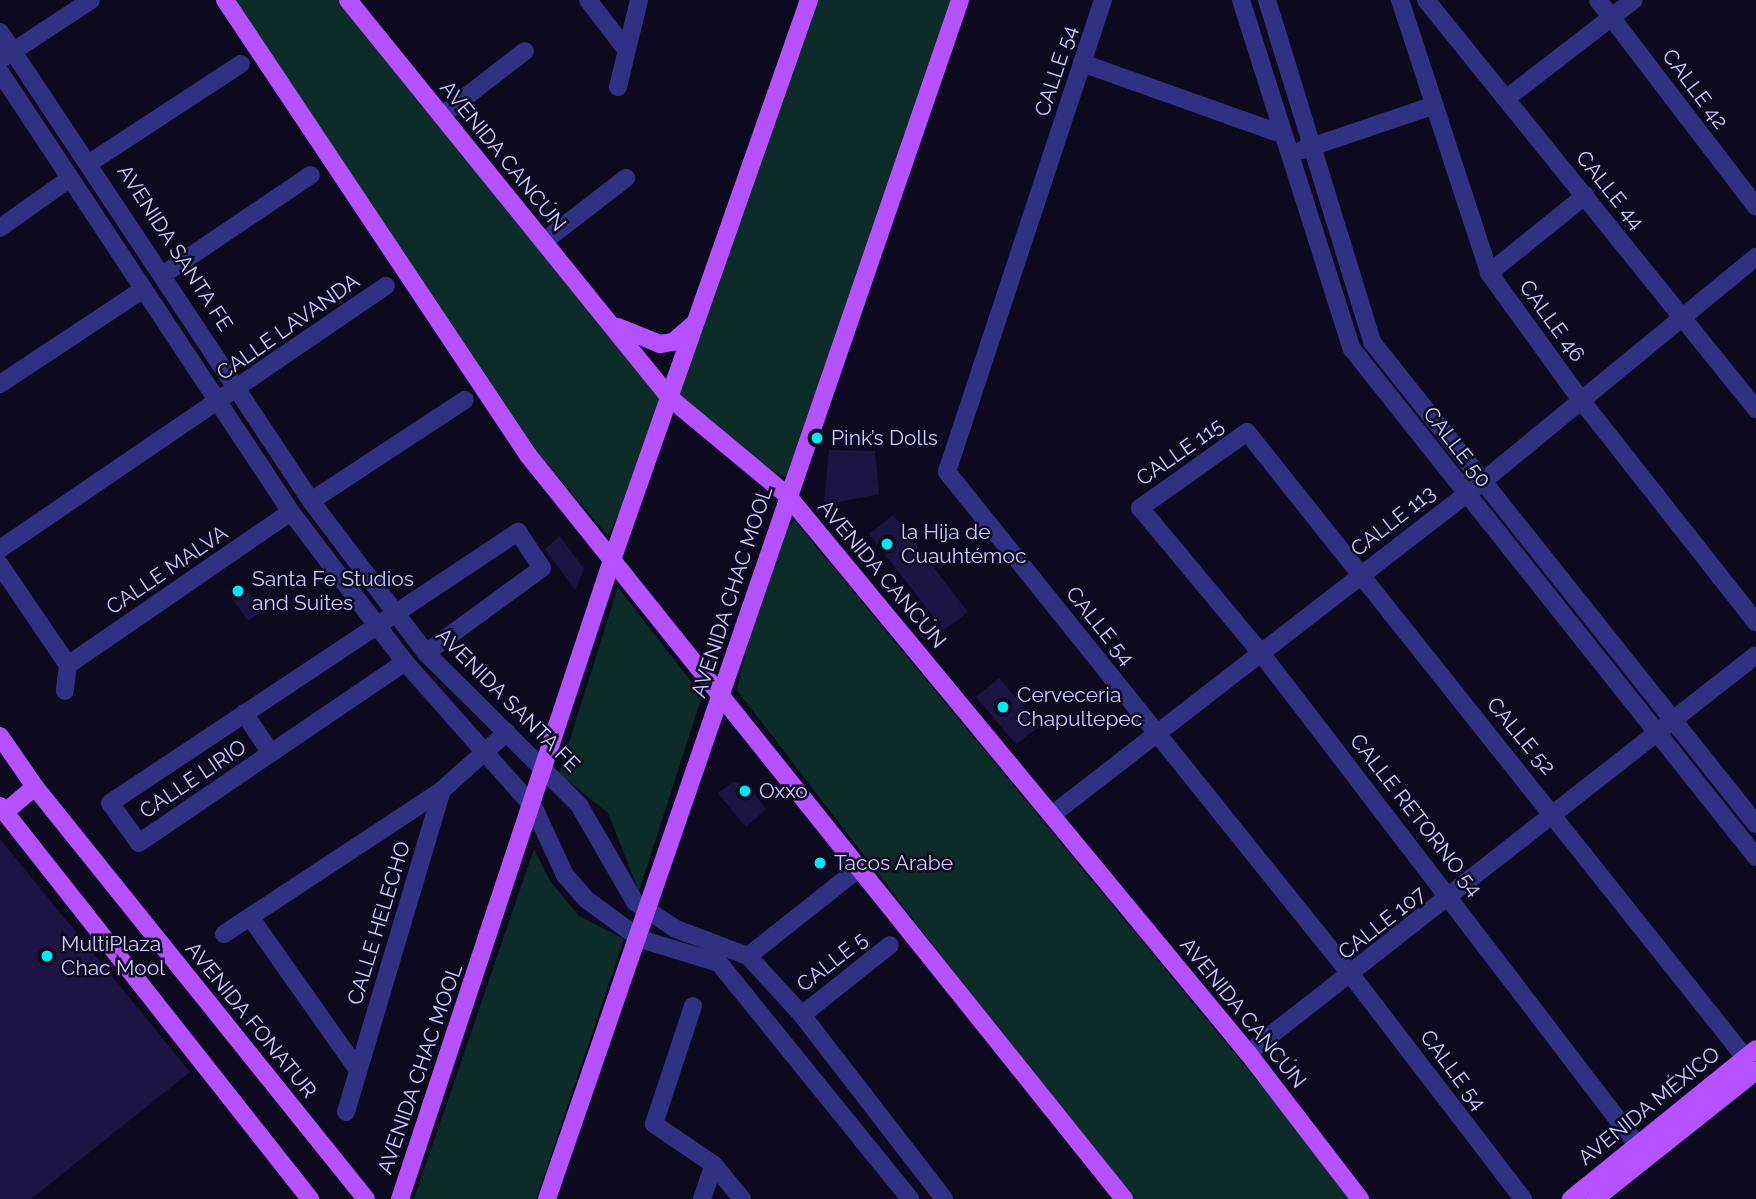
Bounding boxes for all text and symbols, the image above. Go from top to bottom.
street label: CALLE 54 [1030,22,1082,120]
street label: CALLE 42 [1657,44,1733,134]
street label: AVENIDA CANCÚN [435,76,571,236]
street label: CALLE 44 [1571,146,1649,234]
street label: AVENIDA SANTA FE [111,160,239,336]
street label: CALLE LAVANDA [212,268,364,386]
street label: CALLE 46 [1514,275,1590,367]
street label: CALLE 50 [1418,402,1496,492]
street label: CALLE 115 [1132,413,1228,491]
place label: Pink’s Dolls [831,425,938,451]
marker: Pink’s Dolls [809,430,825,446]
street label: CALLE 113 [1346,480,1440,562]
street label: AVENIDA CHAC MOOL [686,483,778,701]
street label: AVENIDA CANCÚN [812,494,952,654]
place label: la Hija de Cuauhtémoc [901,519,1026,569]
street label: CALLE MALVA [102,520,232,620]
marker: la Hija de Cuauhtémoc [879,536,895,552]
place label: Santa Fe Studios and Suites [252,566,414,616]
street label: CALLE 54 [1061,582,1139,670]
marker: Santa Fe Studios and Suites [230,583,246,599]
street label: AVENIDA SANTA FE [430,622,586,778]
place label: Cerveceria Chapultepec [1017,682,1142,732]
street label: CALLE 52 [1481,692,1561,780]
marker: Cerveceria Chapultepec [995,699,1011,715]
street label: CALLE RETORNO 54 [1345,729,1487,901]
street label: CALLE LIRIO [135,734,251,824]
place label: Oxxo [759,778,808,804]
marker: Oxxo [737,783,753,799]
street label: CALLE HELECHO [342,838,416,1008]
place label: Tacos Arabe [834,850,954,876]
marker: Tacos Arabe [812,855,828,871]
street label: CALLE 107 [1333,881,1431,965]
street label: CALLE 5 [792,927,872,997]
place label: MultiPlaza Chac Mool [61,931,165,981]
street label: AVENIDA CANCÚN [1175,933,1311,1093]
street label: AVENIDA FONATUR [180,936,322,1104]
marker: MultiPlaza Chac Mool [39,948,55,964]
street label: AVENIDA CHAC MOOL [372,960,468,1178]
street label: CALLE 54 [1415,1025,1491,1115]
street label: AVENIDA MÉXICO [1573,1041,1725,1171]

